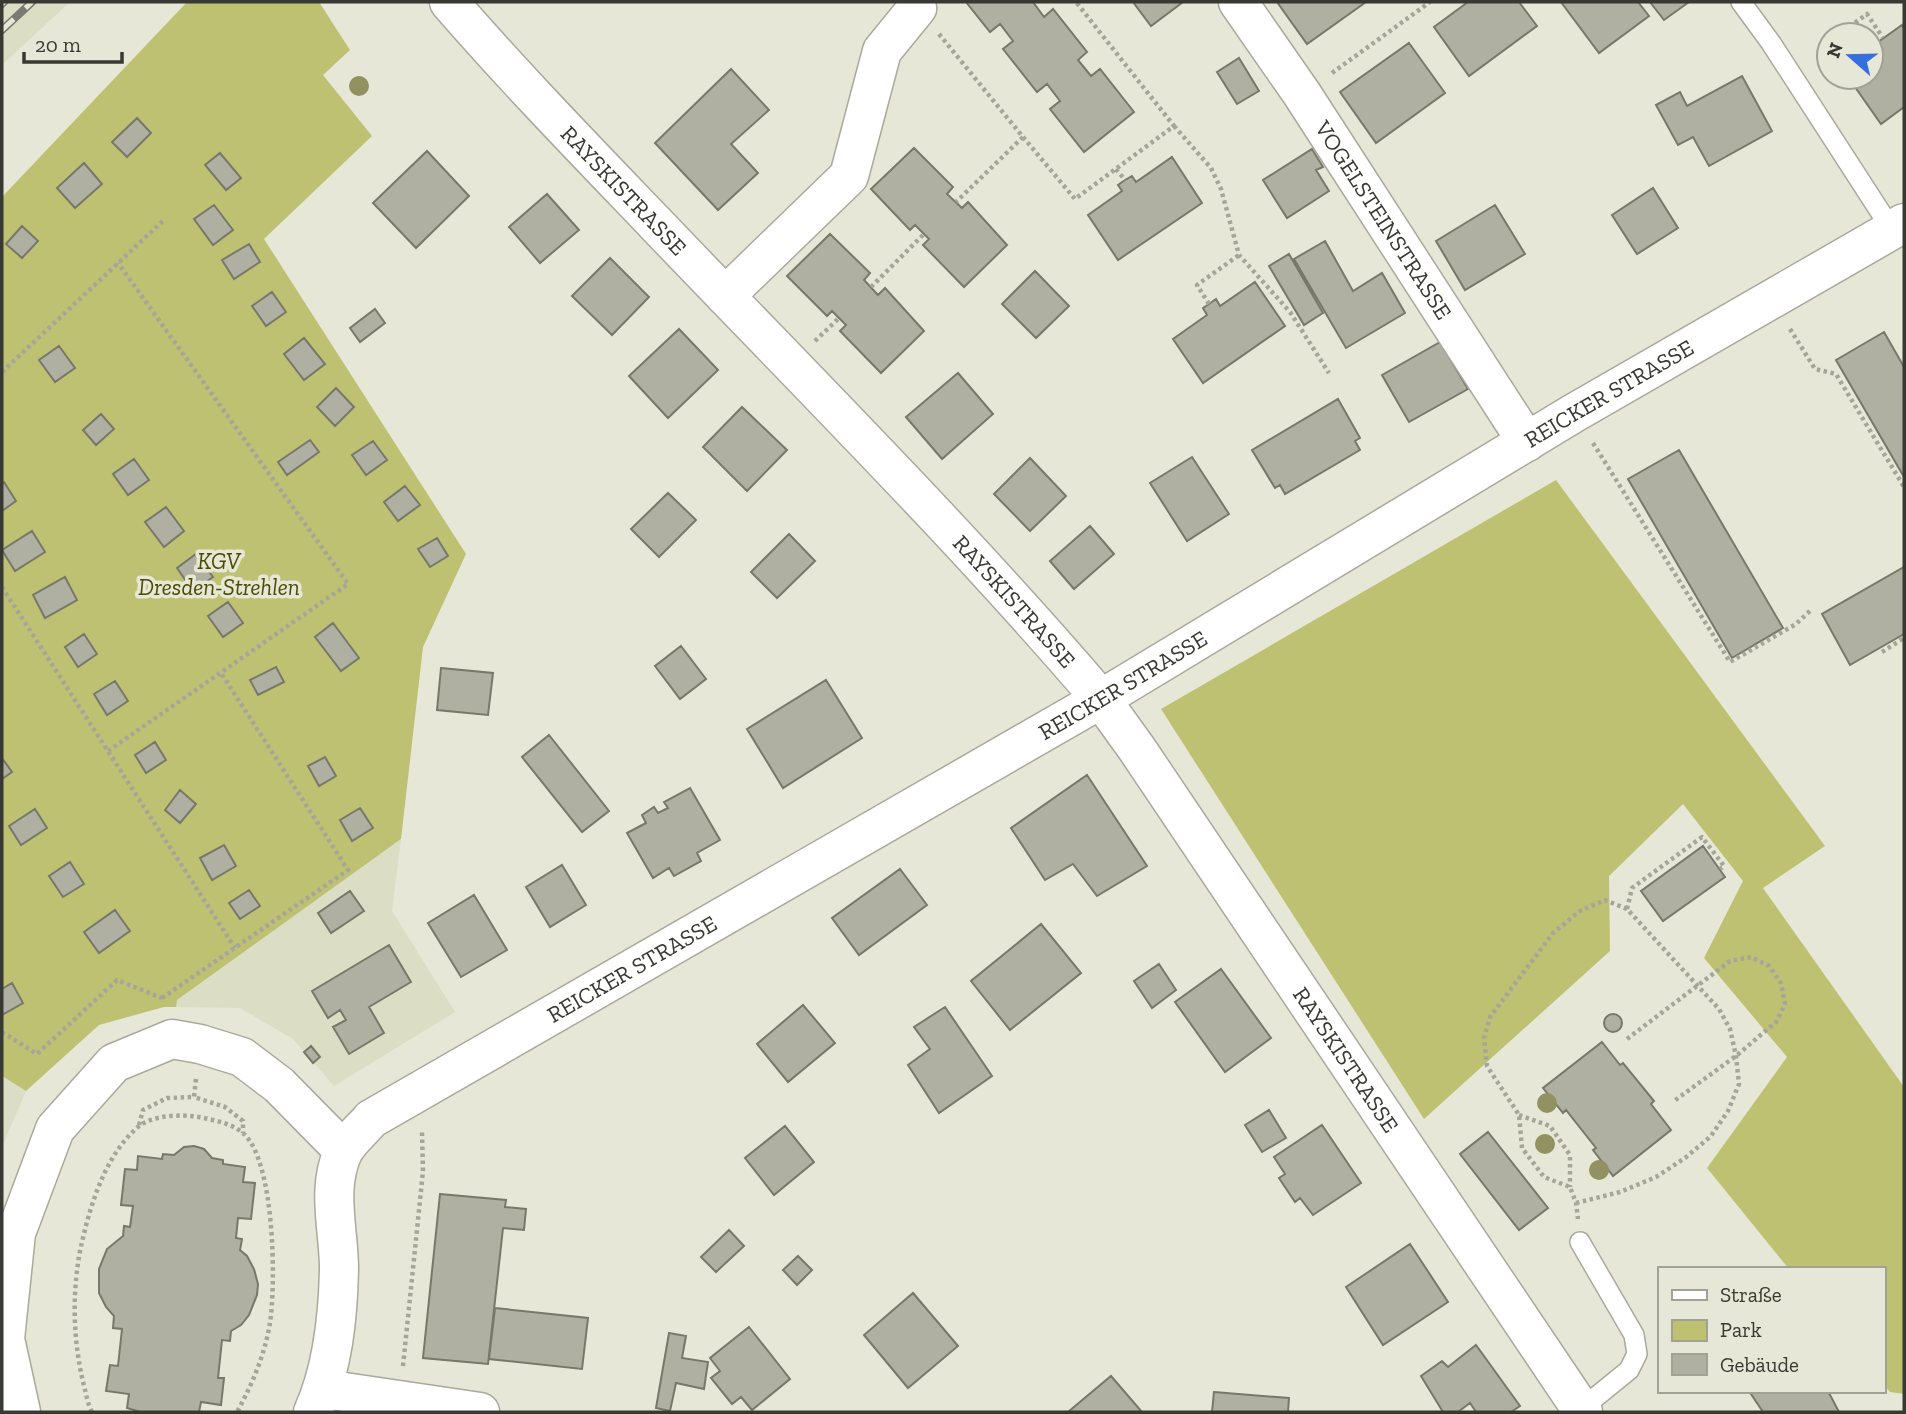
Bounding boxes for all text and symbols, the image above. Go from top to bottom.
scale bar [24,21,122,65]
north arrow [1815,21,1885,91]
text: 20 m [35,32,81,57]
text: N [1821,40,1848,61]
street label: VOGELSTEINSTRASSE [1308,114,1458,325]
street label: RAYSKISTRASSE [555,120,692,261]
street label: REICKER STRASSE [1519,333,1698,454]
street label: RAYSKISTRASSE [947,529,1082,674]
park label: KGV Dresden-Strehlen [138,547,300,601]
street label: REICKER STRASSE [1033,624,1212,746]
street label: REICKER STRASSE [542,909,722,1029]
street label: RAYSKISTRASSE [1287,982,1405,1138]
legend [1658,1267,1885,1393]
text: Straße [1720,1282,1782,1307]
text: Park [1720,1317,1762,1342]
text: Gebäude [1720,1352,1799,1377]

